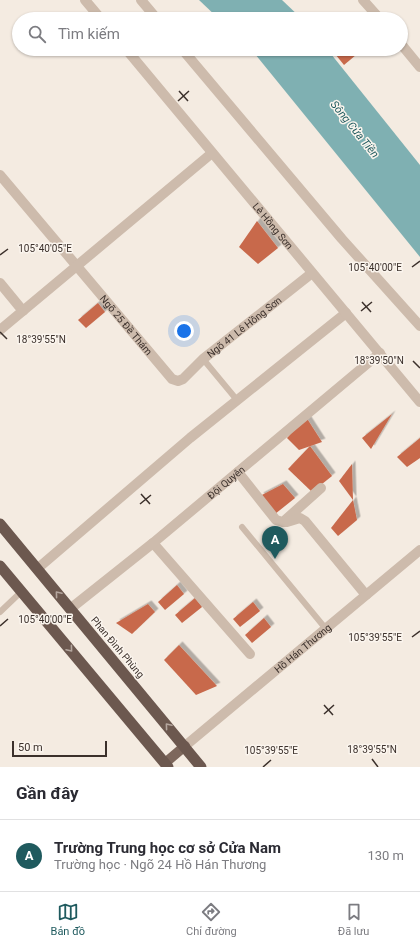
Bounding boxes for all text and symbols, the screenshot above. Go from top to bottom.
search box [12,12,408,56]
icon: search [26,23,48,45]
text: Tìm kiếm [58,25,120,43]
water label: Sông Cửa Tiền [328,98,382,160]
street label: Lê Hồng Sơn [250,201,295,251]
text: 105°40'05"E [18,243,72,254]
text: 105°40'00"E [348,262,402,273]
street label: Ngõ 25 Đề Thám [98,293,154,357]
street label: Ngõ 41 Lê Hồng Sơn [205,294,284,360]
your location [174,321,194,341]
text: 18°39'55"N [16,334,66,345]
text: 18°39'50"N [354,355,404,366]
street label: Đội Quyên [205,464,247,501]
pin: A [262,526,288,559]
one-way arrow [55,591,62,598]
text: 105°40'00"E [18,614,72,625]
street label: Phan Đình Phùng [89,615,146,680]
street label: Hồ Hán Thương [272,622,333,675]
text: 105°39'55"E [348,632,402,643]
one-way arrow [65,645,72,652]
one-way arrow [165,723,172,730]
scale bar [12,739,107,758]
text: 50 m [18,741,43,754]
text: 18°39'55"N [347,744,397,755]
text: 105°39'55"E [244,745,298,756]
text: Gần đây [16,783,79,803]
text: Trường Trung học cơ sở Cửa Nam [54,839,281,857]
text: A [25,848,33,863]
text: 130 m [367,848,404,863]
text: Trường học · Ngõ 24 Hồ Hán Thương [54,857,266,872]
tab: Bản đồ [51,901,85,938]
tab: Chỉ đường [186,901,237,938]
tab: Đã lưu [338,901,369,938]

